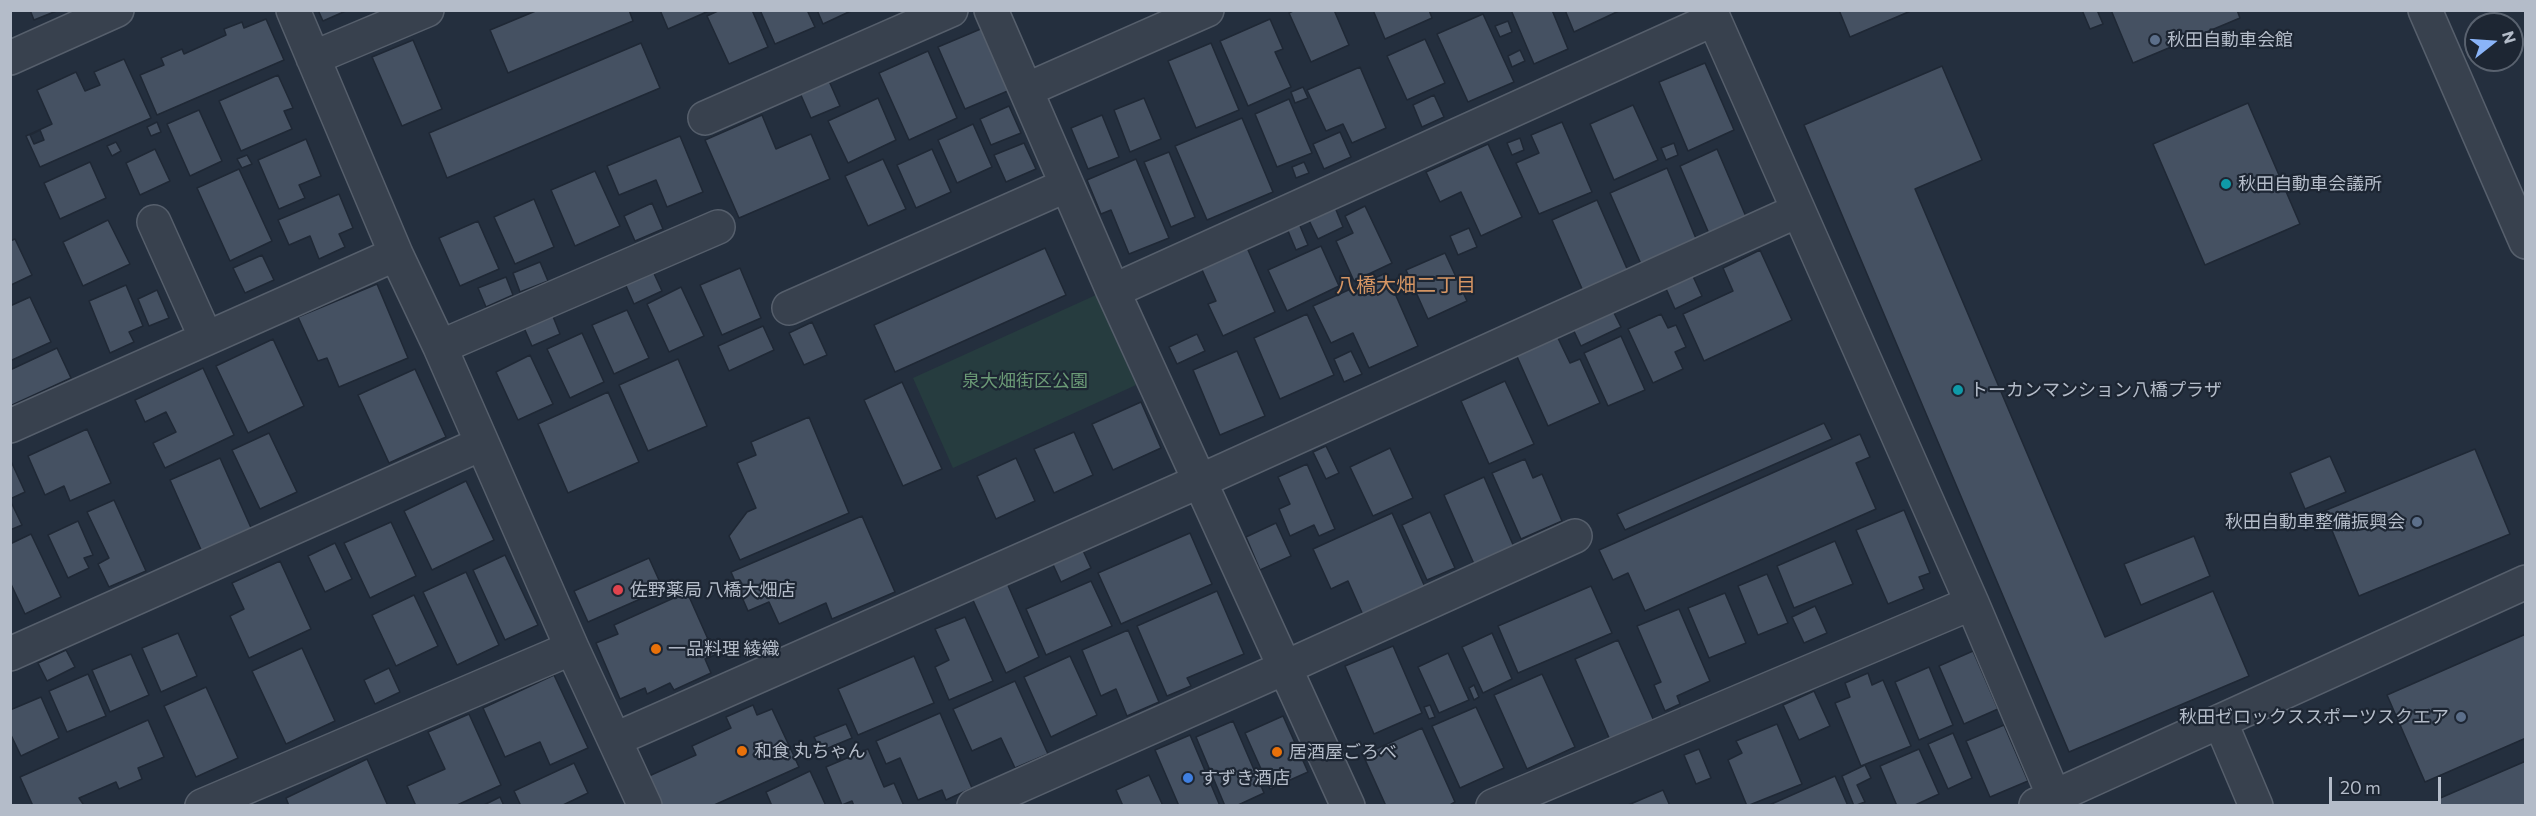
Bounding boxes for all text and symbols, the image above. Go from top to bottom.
north arrow [2464,12,2524,72]
place label: 秋田自動車会館 [2167,29,2293,51]
text: N [2499,29,2521,46]
marker: 秋田自動車会館 [2148,33,2162,47]
place label: 秋田自動車会議所 [2238,173,2382,195]
marker: 秋田自動車会議所 [2219,177,2233,191]
district label: 八橋大畑二丁目 [1336,273,1476,297]
park label: 泉大畑街区公園 [962,370,1088,392]
place label: トーカンマンション八橋プラザ [1970,379,2222,401]
marker: トーカンマンション八橋プラザ [1951,383,1965,397]
place label: 秋田自動車整備振興会 [2225,511,2405,533]
marker: 秋田自動車整備振興会 [2410,515,2424,529]
place label: 佐野薬局 八橋大畑店 [630,579,795,601]
marker: 佐野薬局 八橋大畑店 [611,583,625,597]
place label: 一品料理 綾織 [668,638,779,660]
marker: 一品料理 綾織 [649,642,663,656]
place label: 秋田ゼロックススポーツスクエア [2179,706,2449,728]
marker: 秋田ゼロックススポーツスクエア [2454,710,2468,724]
place label: 和食 丸ちゃん [754,740,865,762]
place label: 居酒屋ごろべ [1289,741,1397,763]
marker: 和食 丸ちゃん [735,744,749,758]
marker: 居酒屋ごろべ [1270,745,1284,759]
scale bar [2332,765,2444,803]
place label: すずき酒店 [1200,767,1290,789]
marker: すずき酒店 [1181,771,1195,785]
text: 20 m [2340,776,2381,798]

